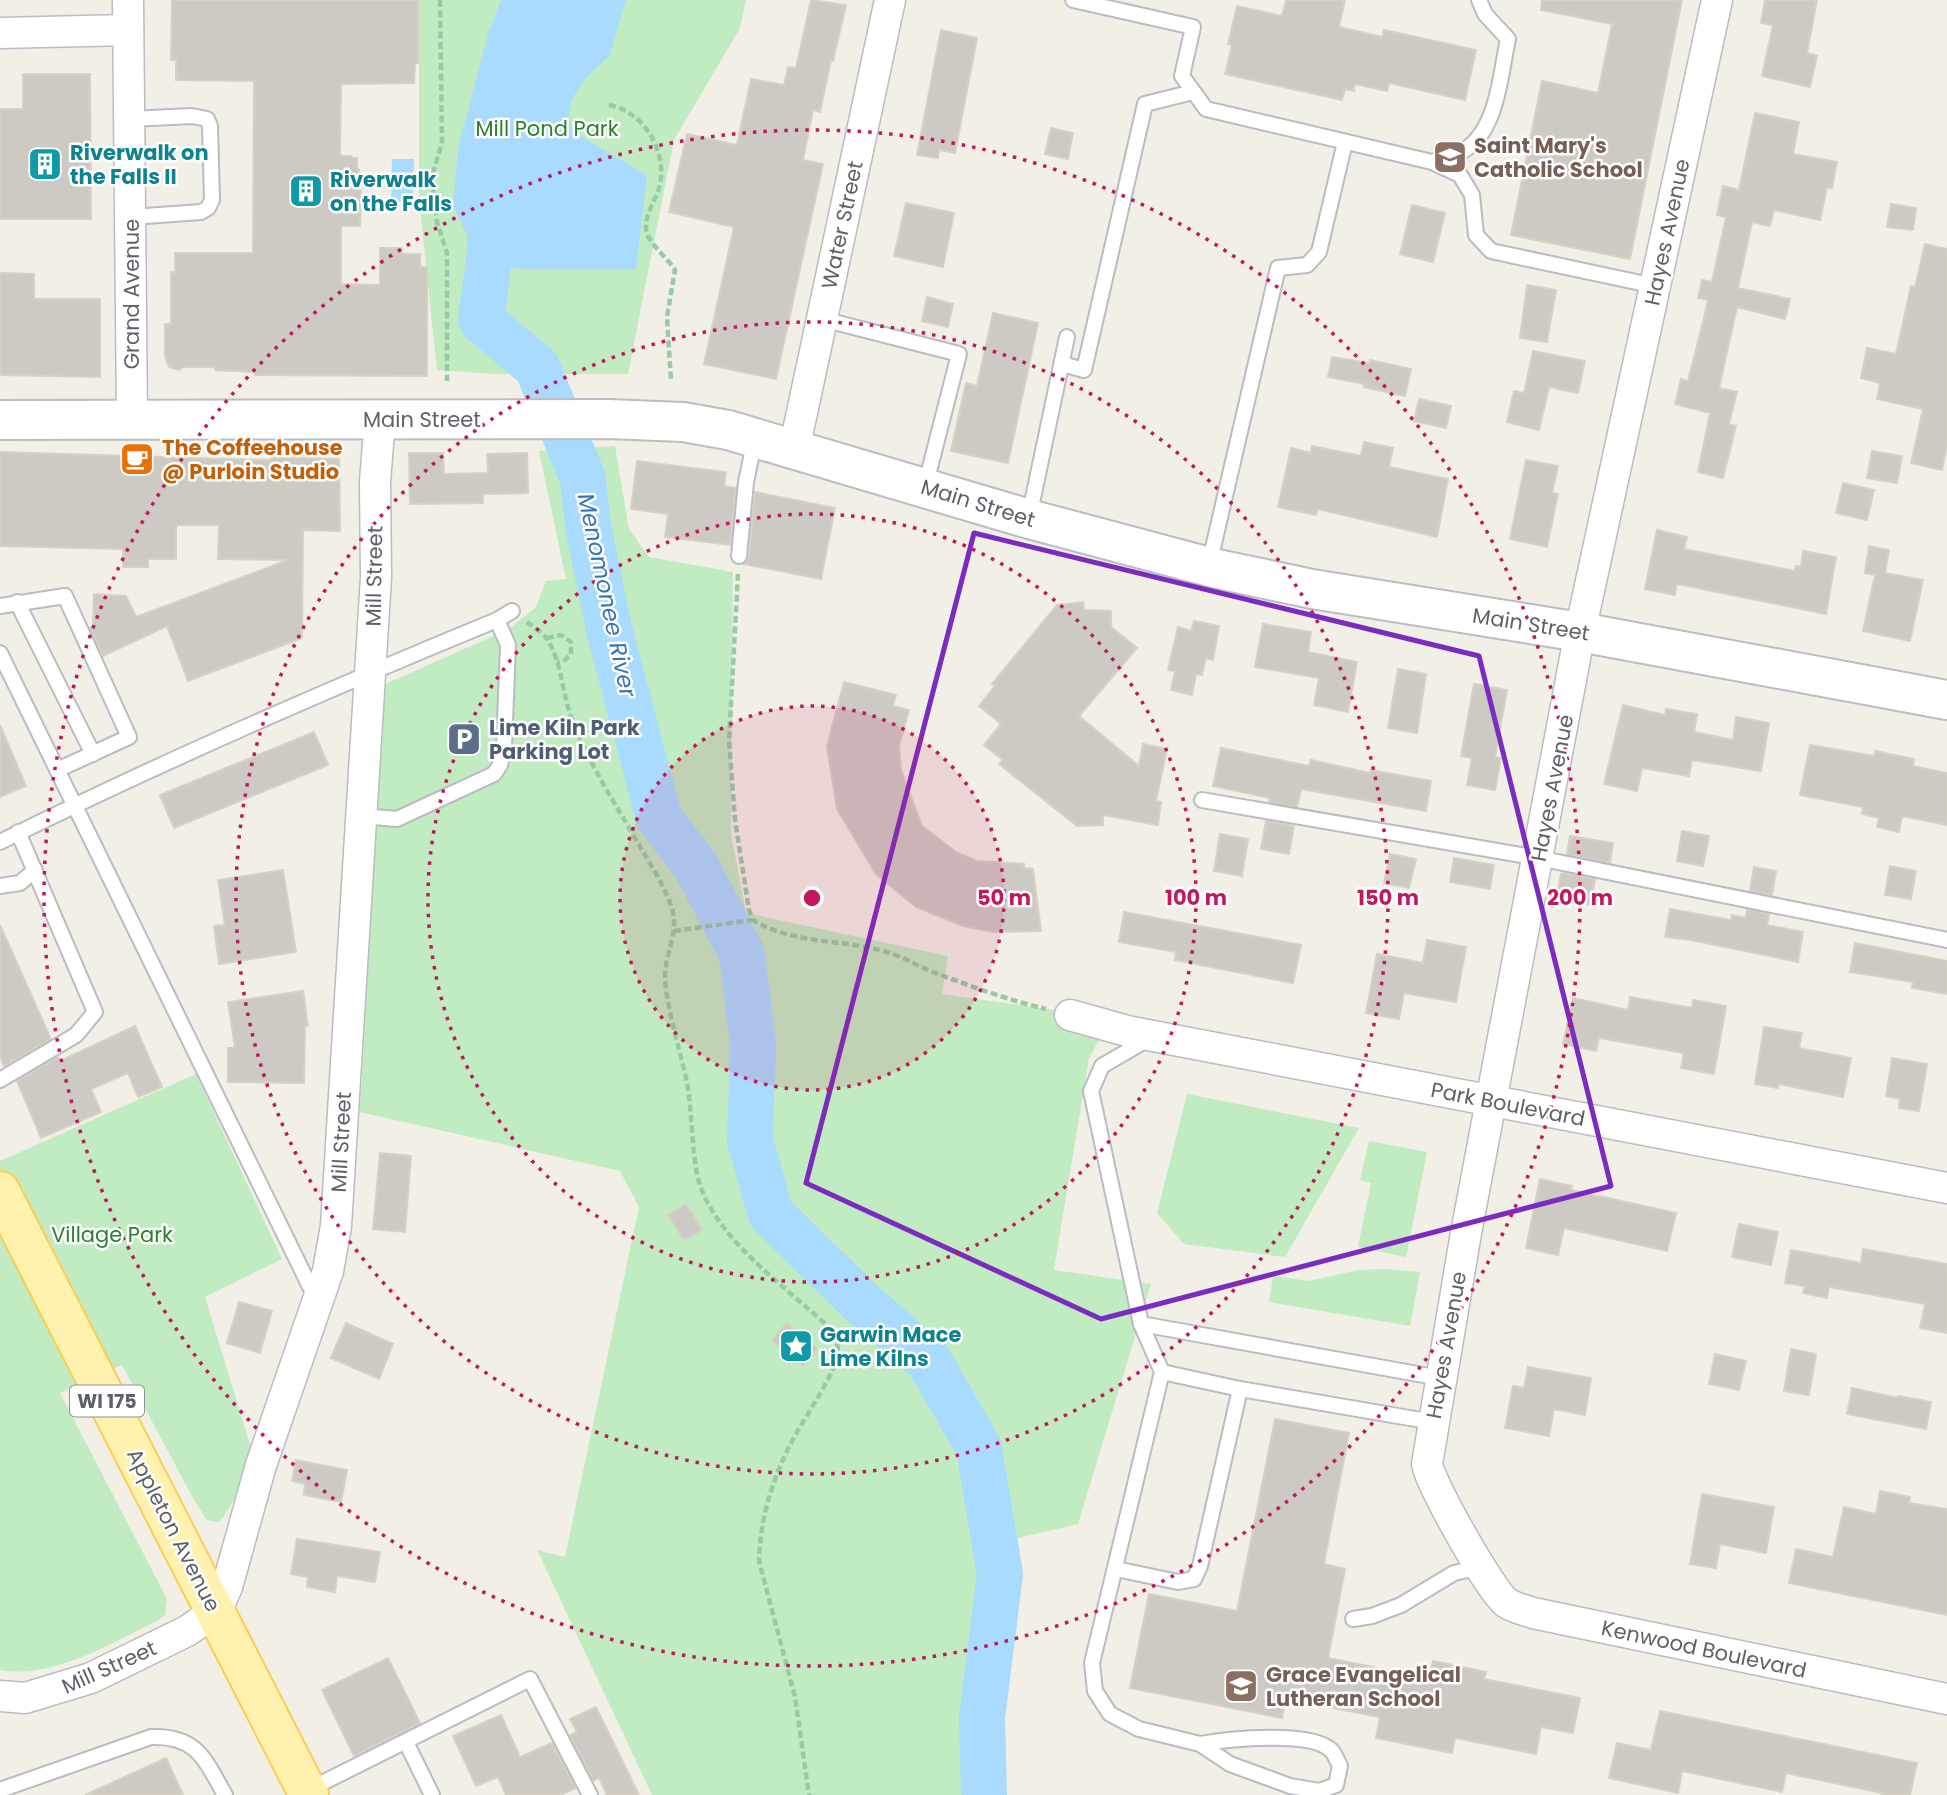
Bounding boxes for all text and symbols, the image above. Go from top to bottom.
park label: Mill Pond Park [475,114,619,143]
place label: Saint Mary's Catholic School [1474,131,1643,184]
place label: Riverwalk on the Falls II [70,138,209,191]
school or university icon: Saint Mary's Catholic School [1431,138,1469,176]
building icon: Riverwalk on the Falls II [26,145,64,183]
street label: Hayes Avenue [1637,156,1697,308]
street label: Water Street [814,158,870,292]
place label: Riverwalk on the Falls [330,165,452,218]
building icon: Riverwalk on the Falls [287,172,325,210]
street label: Grand Avenue [117,219,146,369]
street label: Main Street [363,405,481,434]
place label: The Coffeehouse @ Purloin Studio [162,433,343,486]
cafe icon: The Coffeehouse @ Purloin Studio [118,440,156,478]
street label: Main Street [917,472,1039,534]
water label: Menomonee River [570,490,645,701]
street label: Mill Street [359,525,389,627]
street label: Main Street [1470,600,1592,648]
street label: Hayes Avenue [1524,712,1580,864]
place label: Lime Kiln Park Parking Lot [489,713,640,766]
parking icon: Lime Kiln Park Parking Lot [445,720,483,758]
text: 50 m [977,883,1031,912]
text: 100 m [1165,883,1227,912]
text: 150 m [1357,883,1419,912]
text: 200 m [1547,883,1613,912]
centre of rings [800,886,824,910]
street label: Park Boulevard [1428,1075,1588,1133]
street label: Mill Street [324,1091,358,1193]
park label: Village Park [51,1220,173,1249]
street label: Hayes Avenue [1419,1269,1473,1421]
place label: Garwin Mace Lime Kilns [820,1320,961,1373]
place icon: Garwin Mace Lime Kilns [777,1327,815,1365]
road number: WI 175 [70,1386,144,1416]
street label: Appleton Avenue [120,1443,228,1617]
street label: Kenwood Boulevard [1599,1613,1809,1685]
street label: Mill Street [57,1633,161,1701]
place label: Grace Evangelical Lutheran School [1266,1660,1461,1713]
school or university icon: Grace Evangelical Lutheran School [1222,1667,1260,1705]

